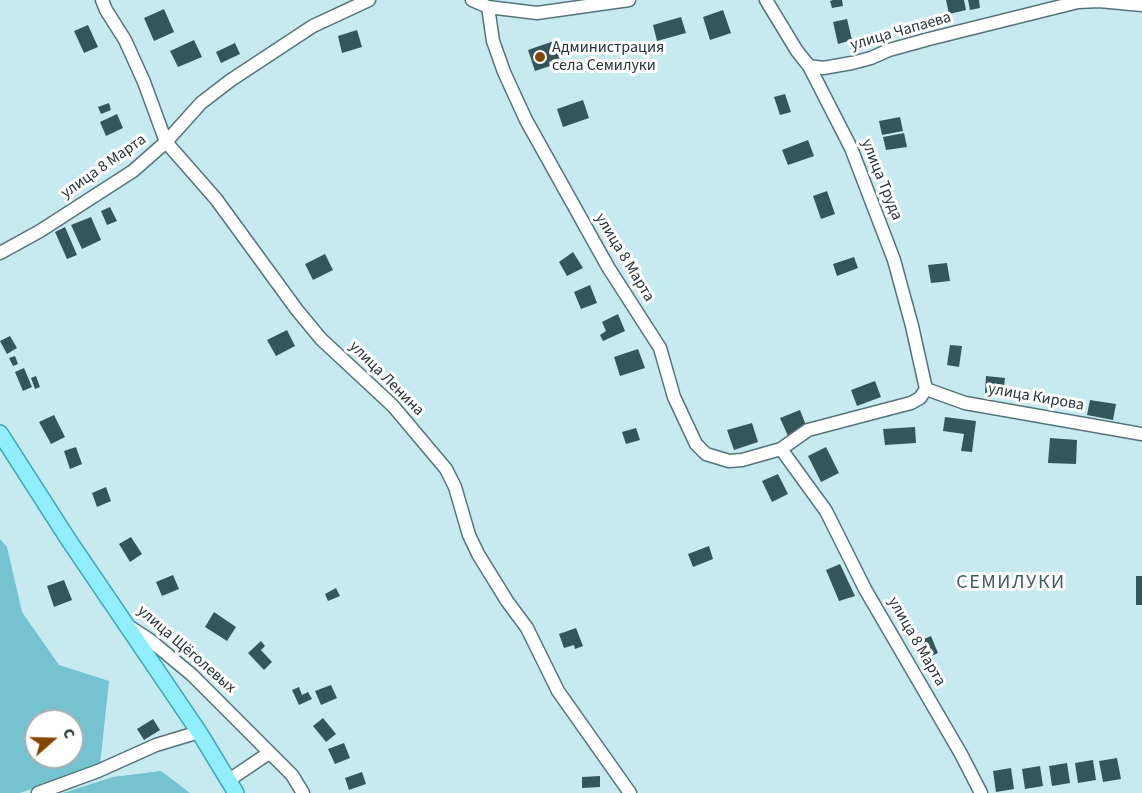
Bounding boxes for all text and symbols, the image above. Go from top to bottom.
street label: улица Чапаева [848,8,954,56]
place label: Администрация села Семилуки [552,38,664,76]
marker: Администрация села Семилуки [533,50,547,64]
street label: улица 8 Марта [58,131,150,203]
street label: улица Труда [856,137,906,223]
street label: улица 8 Марта [590,210,658,306]
street label: улица Ленина [344,337,428,421]
street label: улица Кирова [986,380,1086,416]
district label: СЕМИЛУКИ [956,572,1066,596]
street label: улица 8 Марта [883,594,949,690]
street label: улица Щёголевых [133,602,239,698]
north arrow [24,709,84,769]
text: С [57,725,81,742]

